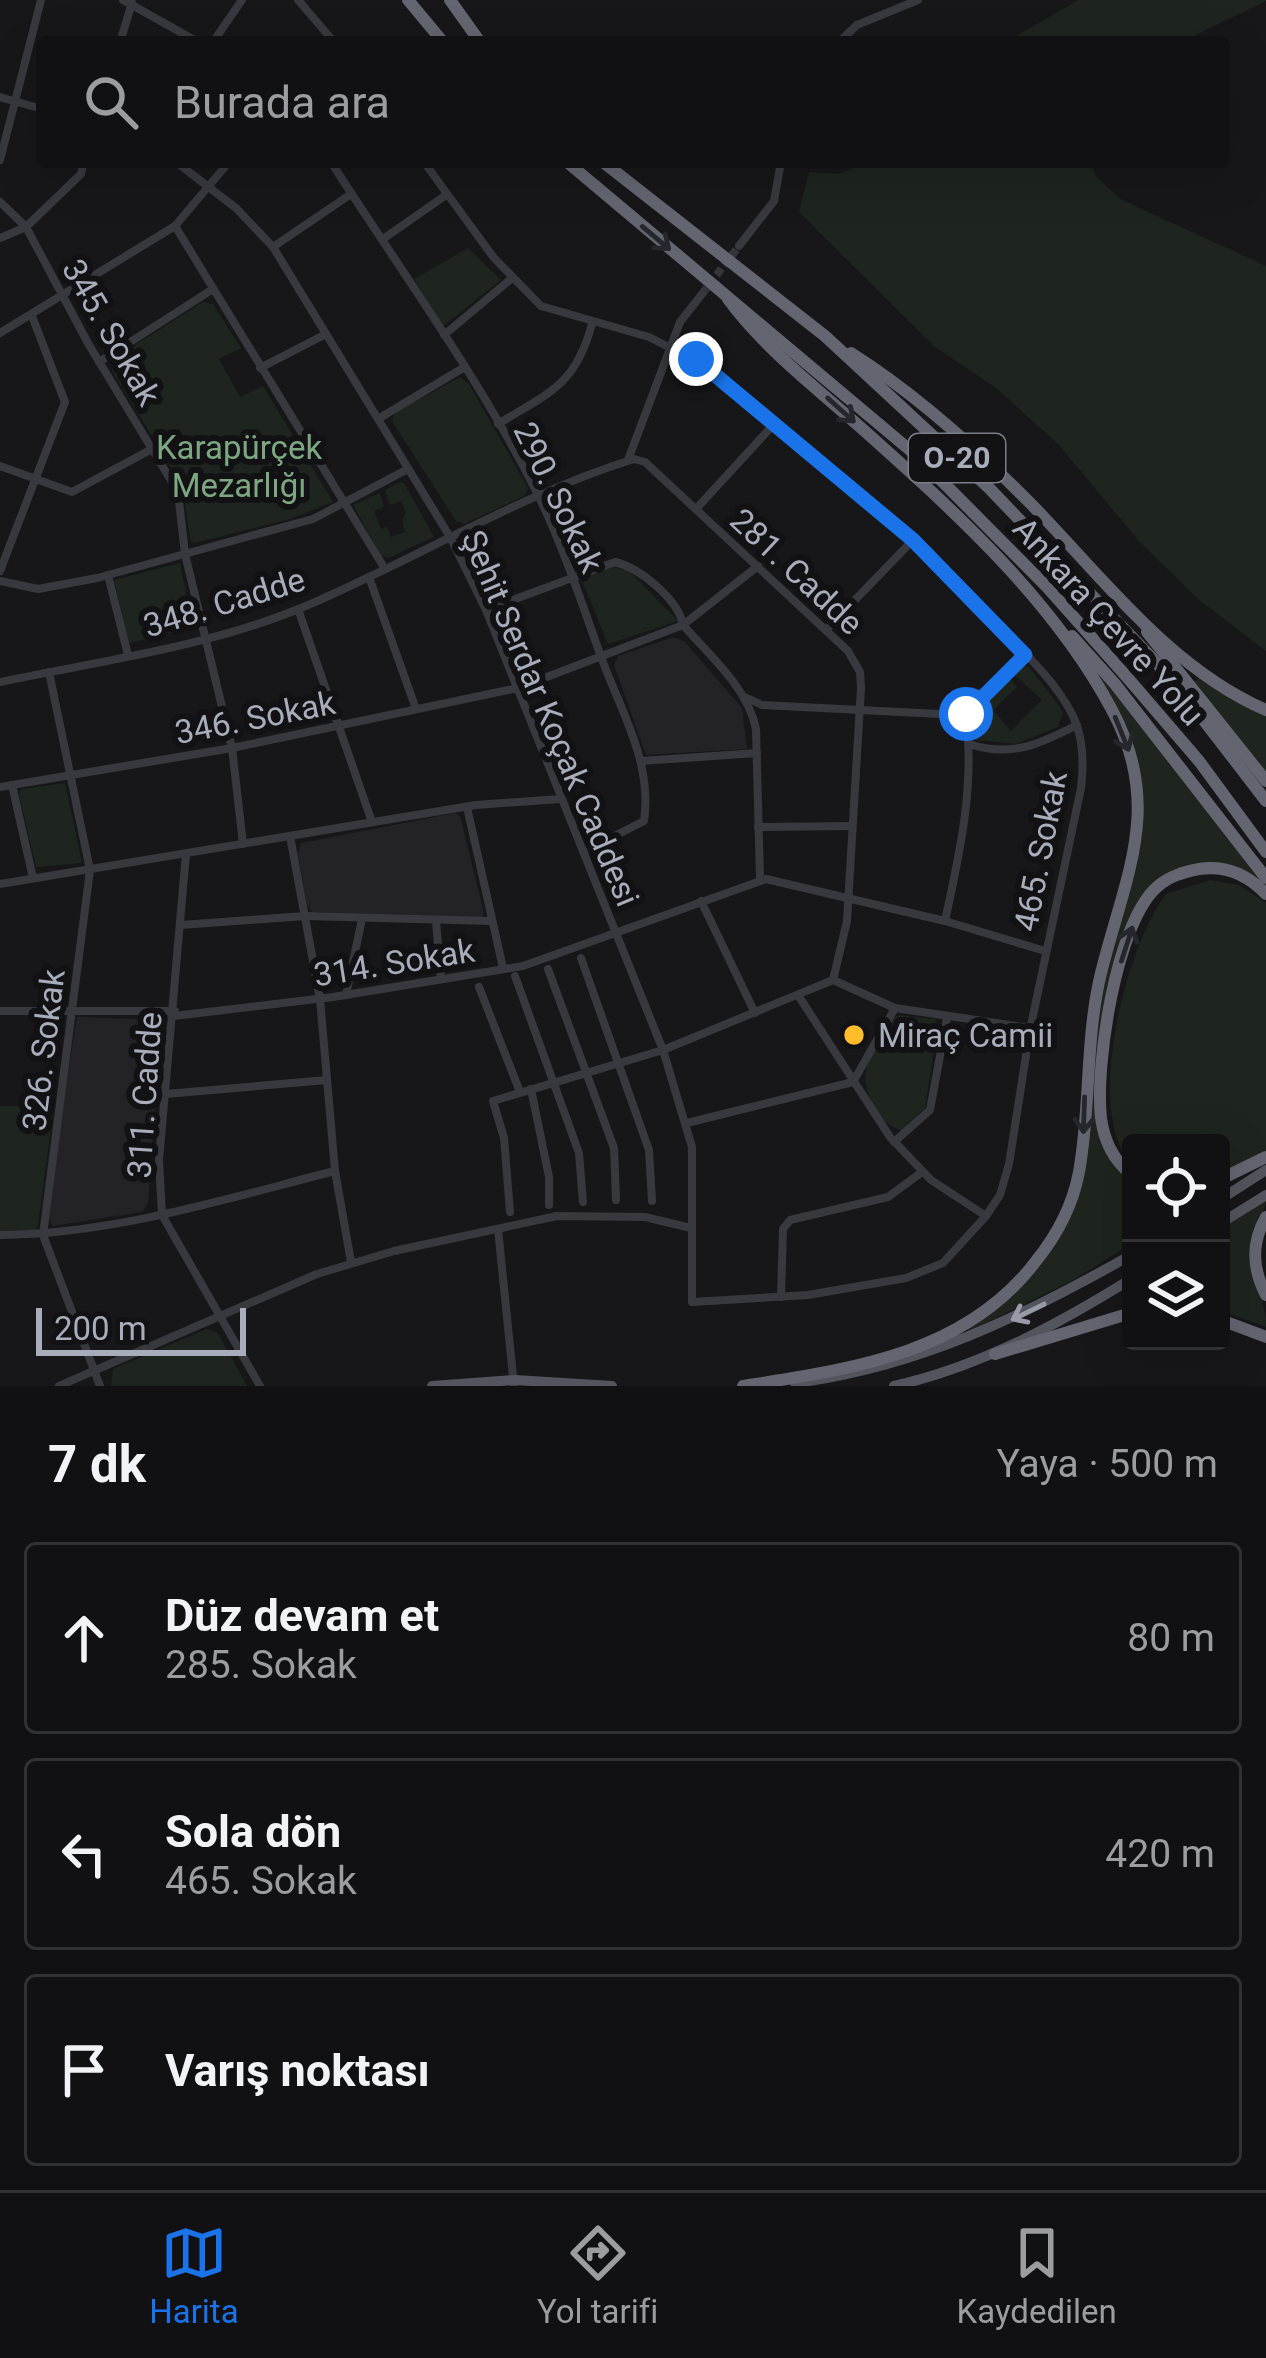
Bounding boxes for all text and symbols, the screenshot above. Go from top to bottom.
search box [36,36,1230,168]
icon: search [78,69,144,135]
text: Burada ara [174,76,390,129]
one-way arrow [640,223,671,251]
street label: 345. Sokak [54,252,169,413]
route end [669,332,723,386]
one-way arrow [826,396,856,423]
street label: 290. Sokak [505,416,612,579]
park label: Karapürçek Mezarlığı [156,428,322,505]
road number: O-20 [909,434,1005,482]
street label: 281. Cadde [722,500,871,642]
street label: Ankara Çevre Yolu [1005,509,1212,733]
street label: Şehit Serdar Koçak Caddesi [454,524,648,912]
street label: 348. Cadde [139,559,310,645]
street label: 346. Sokak [172,683,339,752]
route start [939,687,993,741]
one-way arrow [1113,714,1134,751]
street label: 465. Sokak [1006,767,1075,934]
one-way arrow [1118,925,1140,963]
street label: 314. Sokak [311,930,478,994]
street label: 326. Sokak [14,967,73,1133]
street label: 311. Cadde [119,1011,170,1180]
place label: Miraç Camii [878,1016,1053,1055]
marker: Miraç Camii [841,1022,867,1048]
one-way arrow [1072,1095,1095,1134]
map controls [1122,1134,1230,1350]
button: locate [1122,1134,1230,1242]
button: layers [1122,1242,1230,1350]
one-way arrow [1011,1301,1047,1324]
scale bar [36,1302,246,1355]
text: 200 m [54,1309,147,1348]
text: 7 dk [48,1435,146,1494]
text: Yaya · 500 m [996,1441,1218,1487]
text: Düz devam et [165,1589,439,1642]
icon: ahead [51,1605,117,1671]
text: 80 m [1127,1615,1215,1661]
text: 285. Sokak [165,1642,357,1688]
text: Sola dön [165,1805,341,1858]
icon: left [51,1821,117,1887]
text: 420 m [1105,1831,1215,1877]
text: 465. Sokak [165,1858,357,1904]
icon: arrive [51,2037,117,2103]
text: Varış noktası [165,2044,430,2097]
tab: Harita [149,2220,239,2331]
tab: Yol tarifi [537,2220,658,2331]
tab: Kaydedilen [957,2220,1117,2331]

